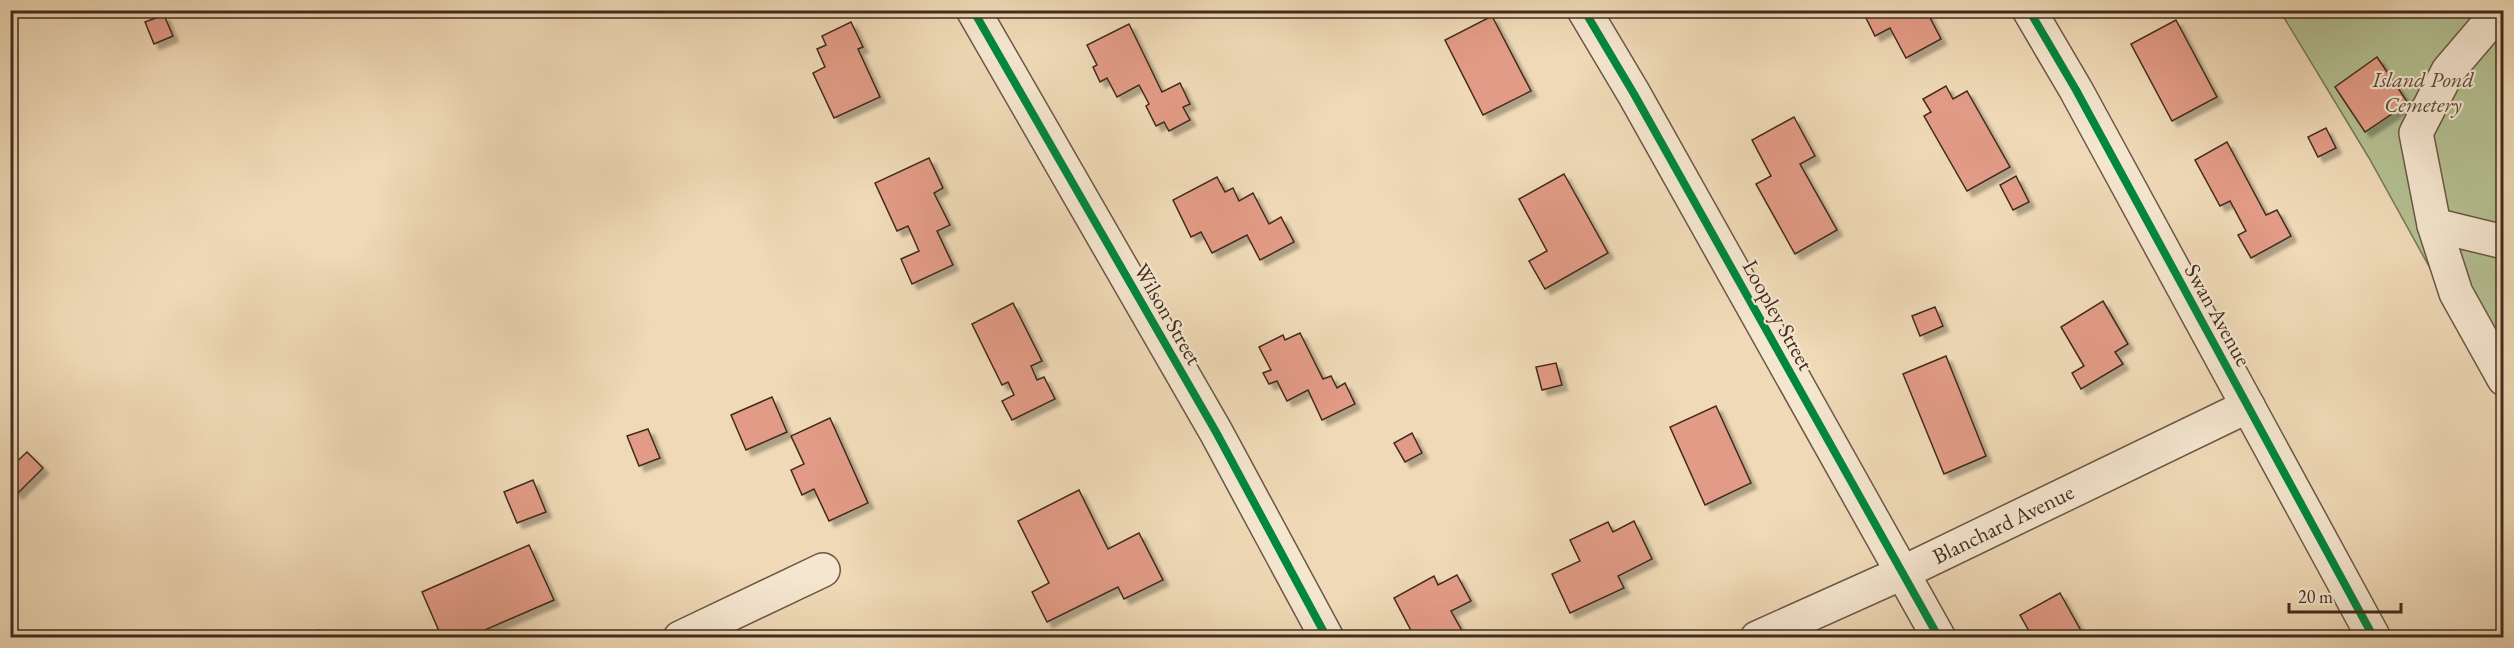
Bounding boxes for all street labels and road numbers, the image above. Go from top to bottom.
street label: Loopley Street [1736,255,1820,375]
street label: Wilson Street [1127,258,1209,370]
street label: Swan Avenue [2178,259,2258,372]
street label: Blanchard Avenue [1928,477,2079,571]

